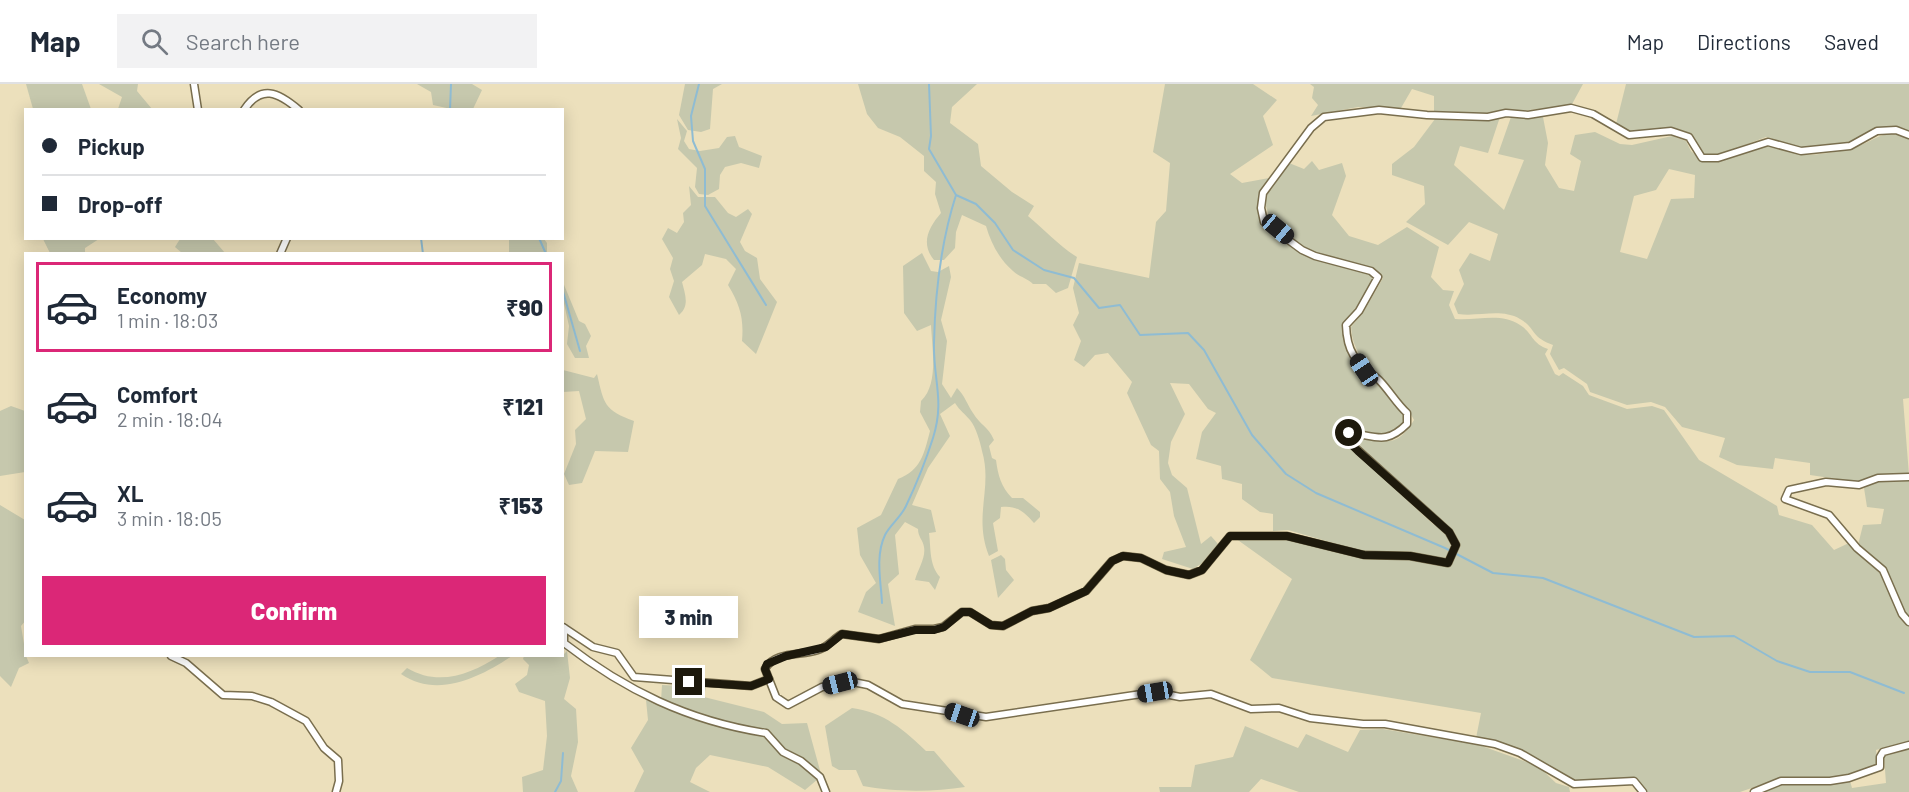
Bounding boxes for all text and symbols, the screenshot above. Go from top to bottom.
search box [117,14,537,68]
text: Map [30,24,81,58]
icon: search [138,25,171,58]
text: Search here [186,28,300,54]
text: Map [1627,29,1664,54]
text: Directions [1697,29,1791,54]
text: Saved [1824,29,1879,54]
text: Pickup [78,133,145,159]
text: Drop-off [78,191,162,217]
car [1258,211,1298,247]
icon: car [45,280,99,334]
text: Economy [117,282,207,308]
text: ₹90 [506,294,543,320]
text: 1 min · 18:03 [117,308,218,332]
car [1346,350,1382,390]
icon: car [45,379,99,433]
text: Comfort [117,381,198,407]
text: ₹121 [502,393,543,419]
text: 2 min · 18:04 [117,407,223,431]
route start [1335,419,1362,446]
icon: car [45,478,99,532]
text: XL [117,480,143,506]
text: ₹153 [499,492,543,518]
text: 3 min · 18:05 [117,506,222,530]
button: Confirm [42,576,546,645]
callout: 3 min [640,595,738,637]
text: 3 min [665,605,712,629]
route end [675,668,702,695]
car [820,670,860,696]
car [1136,680,1174,704]
car [942,701,982,729]

